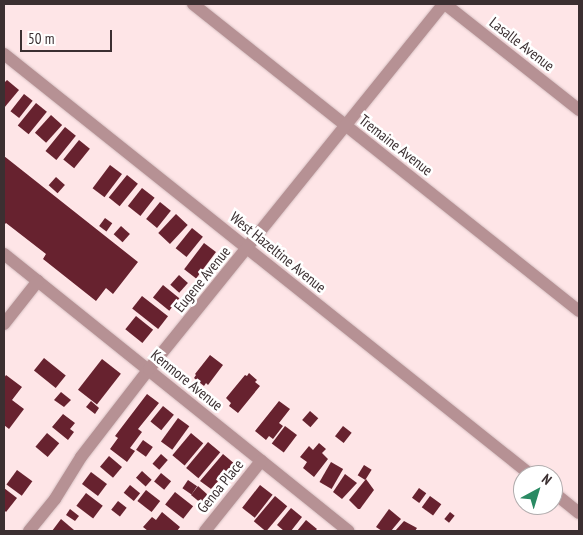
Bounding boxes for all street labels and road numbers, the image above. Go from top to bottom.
street label: Lasalle Avenue [486,13,558,75]
street label: Tremaine Avenue [356,111,436,179]
street label: West Hazeltine Avenue [226,208,330,296]
street label: Eugene Avenue [170,242,234,316]
street label: Kenmore Avenue [147,346,227,414]
street label: Genoa Place [193,456,247,516]

